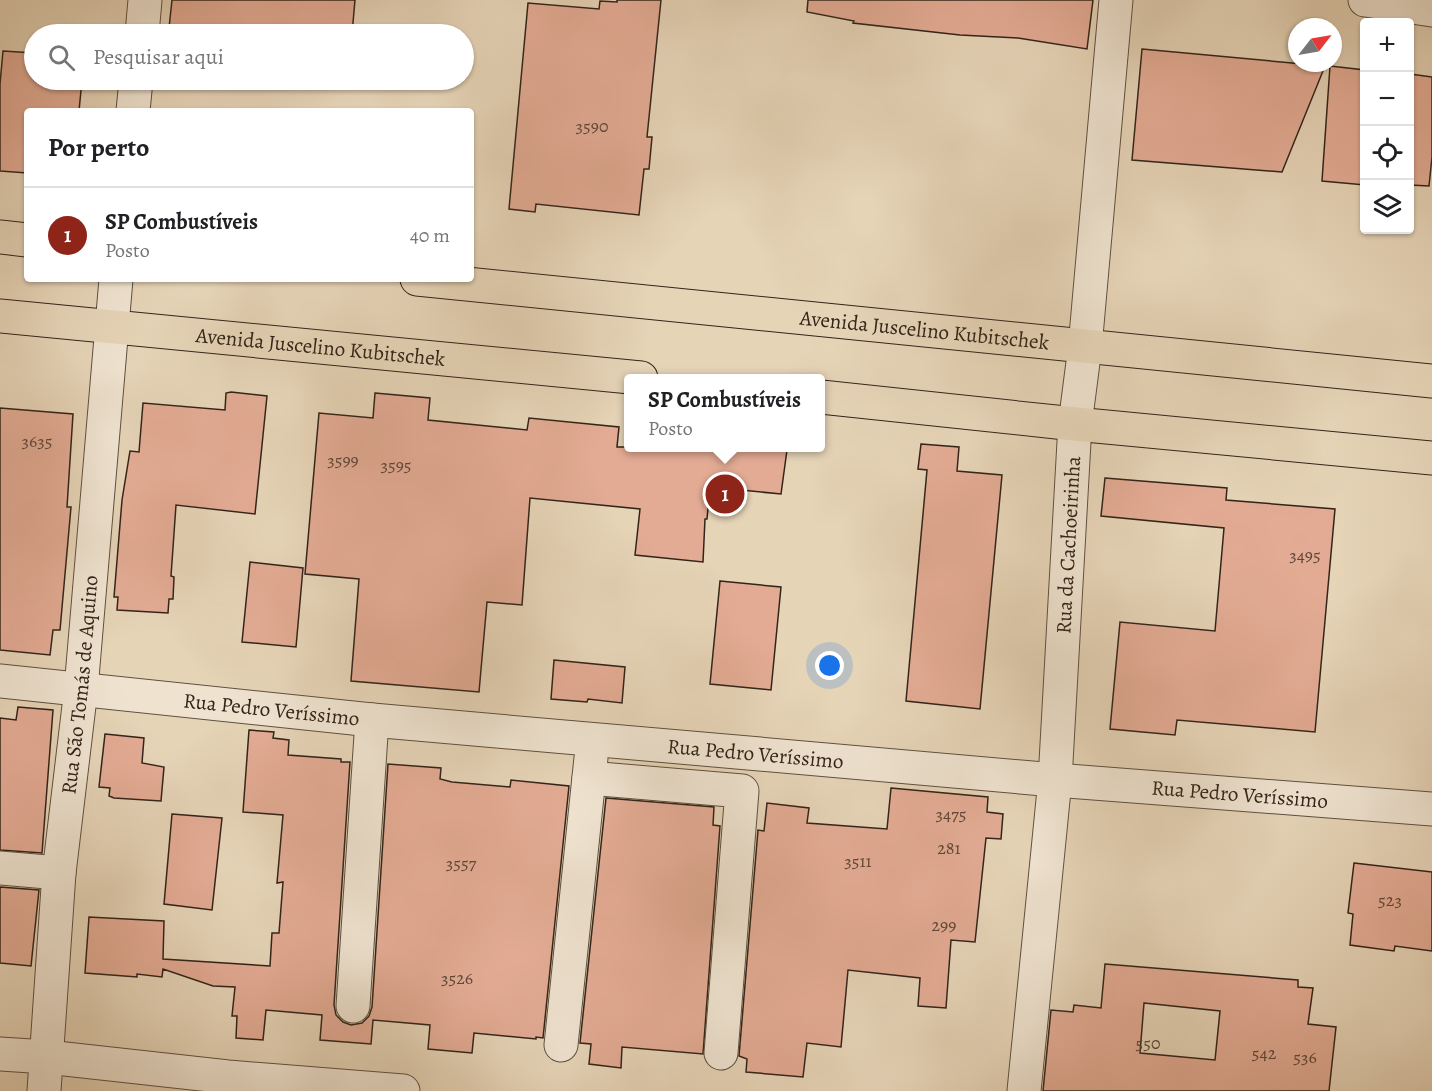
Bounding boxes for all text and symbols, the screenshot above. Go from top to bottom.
north arrow [1288,18,1342,72]
map controls [1360,18,1414,234]
button: + [1360,18,1414,72]
search box [24,24,474,90]
icon: search [45,41,78,74]
text: Pesquisar aqui [93,42,224,72]
button: − [1360,72,1414,126]
house number: 3590 [575,114,609,138]
button: locate [1360,126,1414,180]
text: Por perto [48,130,149,165]
button: layers [1360,180,1414,234]
text: SP Combustíveis [105,207,258,237]
text: 1 [64,222,71,249]
text: 40 m [410,222,450,249]
text: Posto [105,237,150,264]
street label: Avenida Juscelino Kubitschek [797,303,1051,357]
street label: Avenida Juscelino Kubitschek [194,321,447,373]
popup [624,374,825,452]
text: SP Combustíveis [648,385,801,415]
text: Posto [648,415,693,442]
house number: 3635 [21,429,53,453]
house number: 3599 [327,448,359,472]
house number: 3595 [380,453,412,477]
street label: Rua da Cachoeirinha [1049,455,1087,635]
pin: 1 [706,472,744,516]
house number: 3495 [1289,543,1321,567]
street label: Rua São Tomás de Aquino [55,574,105,796]
your location [815,651,844,680]
street label: Rua Pedro Veríssimo [182,686,361,733]
street label: Rua Pedro Veríssimo [666,732,845,775]
street label: Rua Pedro Veríssimo [1151,773,1329,815]
house number: 3475 [936,802,966,826]
house number: 281 [937,836,961,860]
house number: 3511 [844,849,872,873]
house number: 3557 [446,851,477,875]
house number: 523 [1378,888,1402,912]
house number: 299 [932,913,956,937]
house number: 3526 [441,966,473,990]
house number: 550 [1135,1031,1161,1055]
house number: 542 [1252,1041,1277,1065]
house number: 536 [1293,1045,1317,1069]

